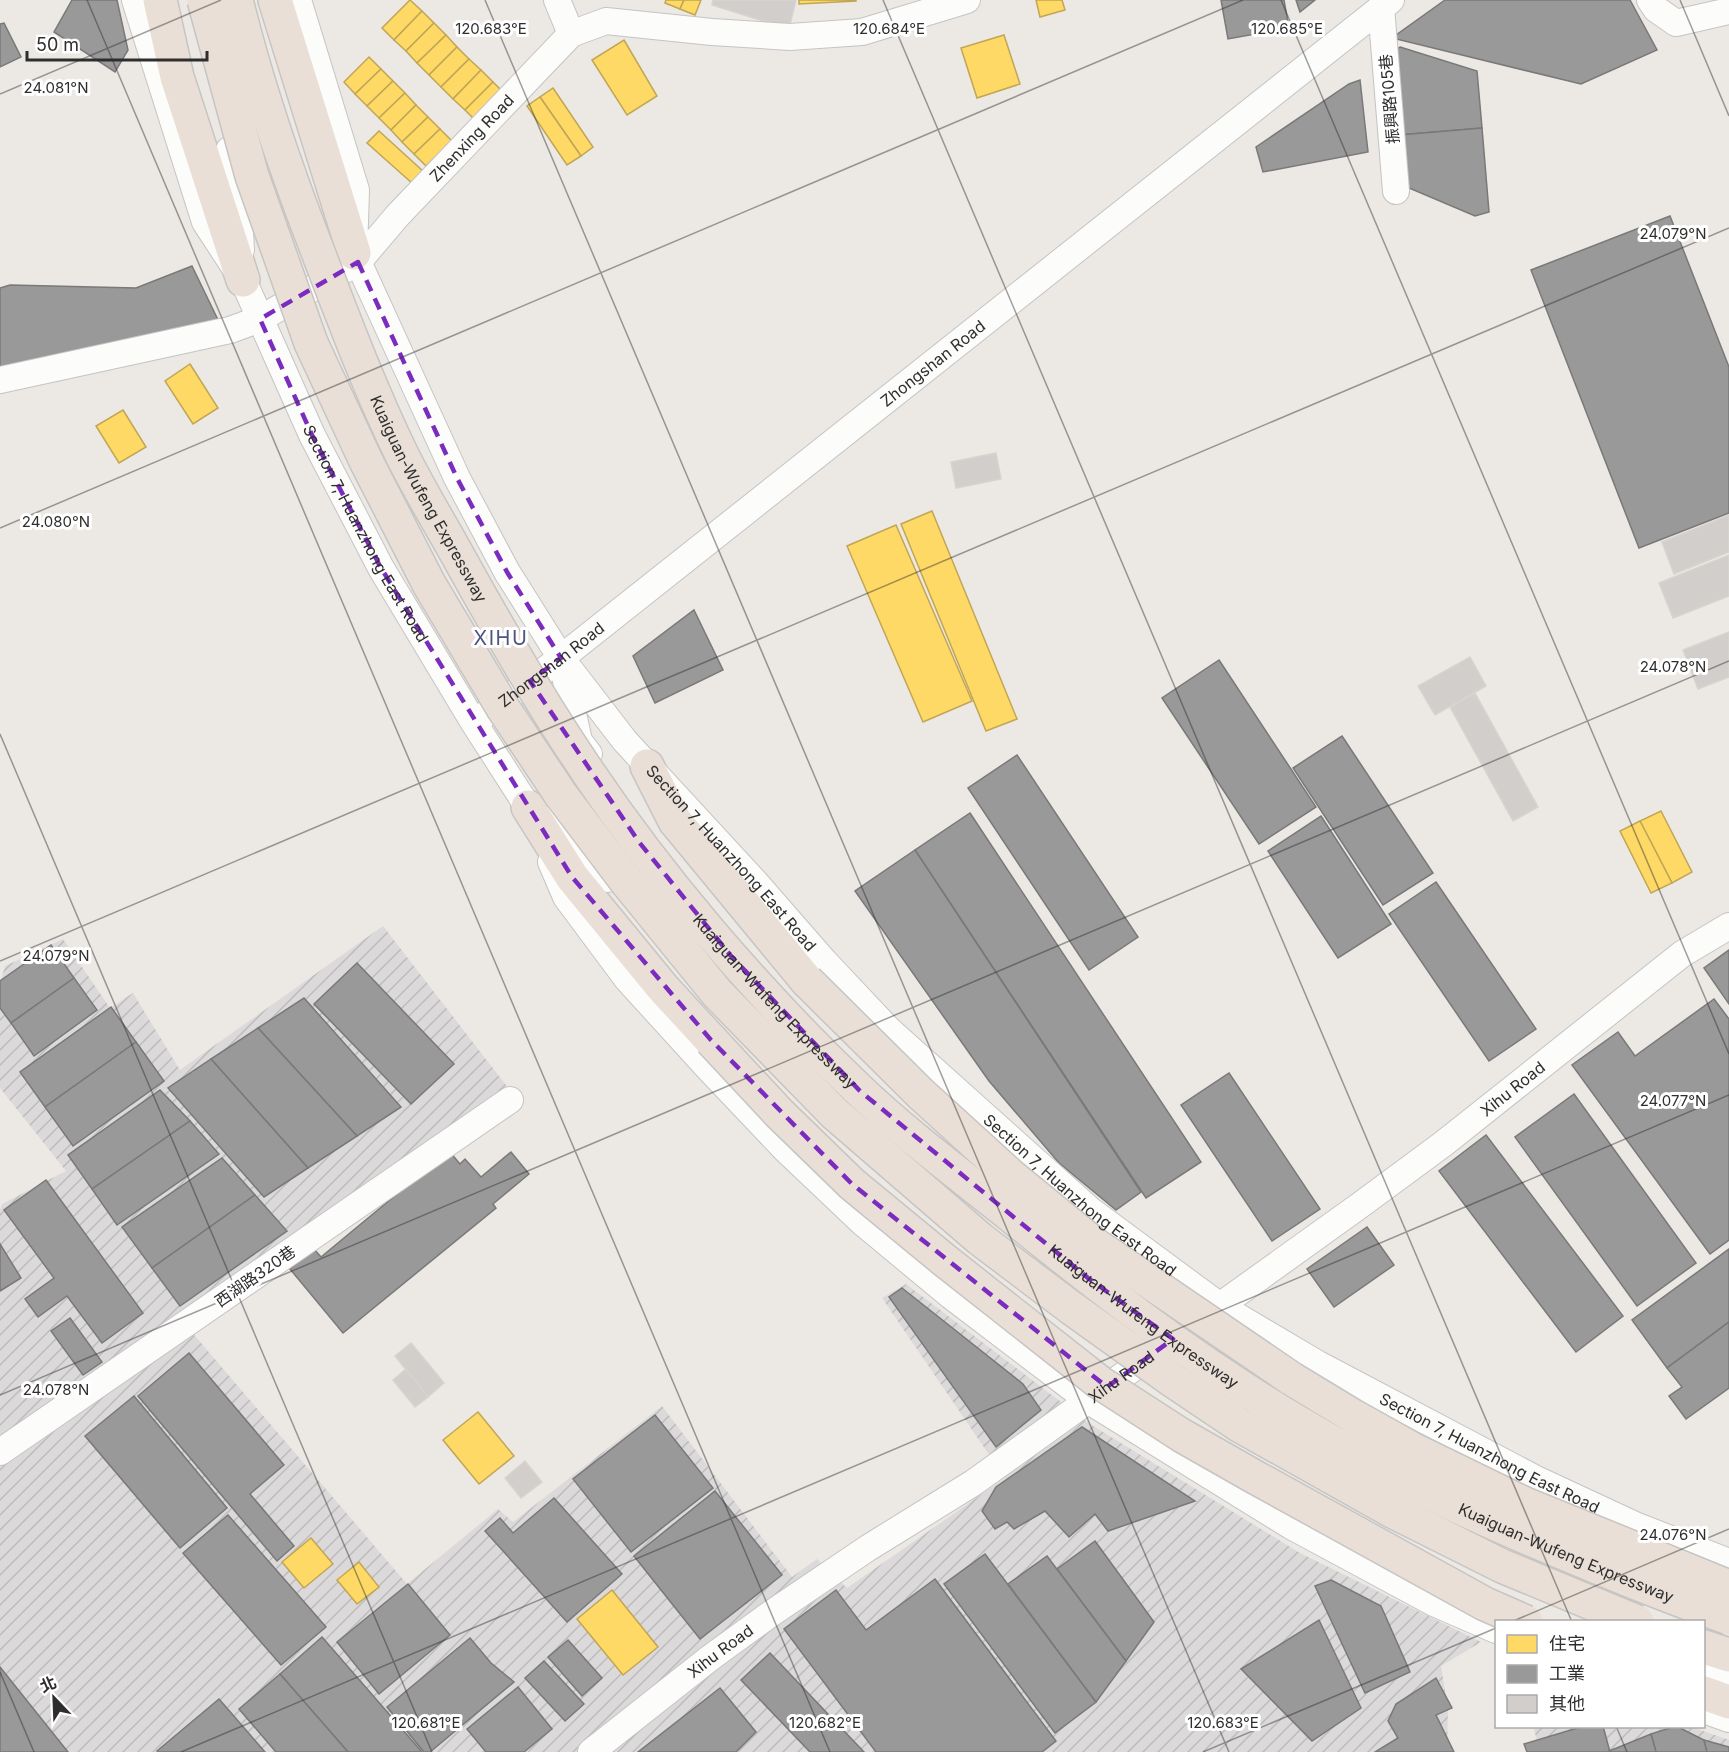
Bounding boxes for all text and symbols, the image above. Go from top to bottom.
text: 120.683°E [455,19,527,38]
text: 120.684°E [853,19,925,38]
text: 120.685°E [1251,19,1323,38]
scale bar [27,24,207,62]
text: 50 m [36,34,79,55]
street label: 振興路105巷 [1375,53,1403,145]
text: 24.081°N [23,78,89,97]
street label: Zhenxing Road [425,90,518,186]
text: 24.079°N [1640,224,1707,243]
street label: Zhongshan Road [876,316,989,411]
street label: Kuaiguan-Wufeng Expressway [366,392,492,606]
street label: Section 7, Huanzhong East Road [299,422,433,646]
text: 24.080°N [22,512,90,531]
street label: Zhongshan Road [495,618,608,711]
district label: XIHU [474,626,528,650]
text: 24.078°N [1640,657,1706,676]
street label: Section 7, Huanzhong East Road [642,761,821,955]
street label: Kuaiguan-Wufeng Expressway [689,910,861,1093]
text: 24.079°N [23,946,90,965]
street label: Xihu Road [1476,1057,1549,1120]
text: 24.077°N [1640,1091,1706,1110]
street label: Section 7, Huanzhong East Road [979,1110,1180,1280]
street label: Kuaiguan-Wufeng Expressway [1044,1240,1243,1393]
street label: 西湖路320巷 [211,1241,299,1311]
street label: Xihu Road [1084,1346,1158,1407]
text: 24.078°N [23,1380,89,1399]
street label: Section 7, Huanzhong East Road [1376,1388,1603,1517]
street label: Kuaiguan-Wufeng Expressway [1455,1498,1677,1607]
text: 24.076°N [1640,1525,1706,1544]
street label: Xihu Road [683,1620,757,1682]
legend [1495,1620,1705,1728]
text: 住宅 [1549,1633,1585,1654]
text: 工業 [1549,1663,1585,1684]
north arrow [24,1668,84,1728]
text: 北 [37,1672,59,1697]
text: 其他 [1549,1693,1585,1714]
text: 120.681°E [392,1713,460,1732]
text: 120.682°E [789,1713,861,1732]
text: 120.683°E [1187,1713,1259,1732]

